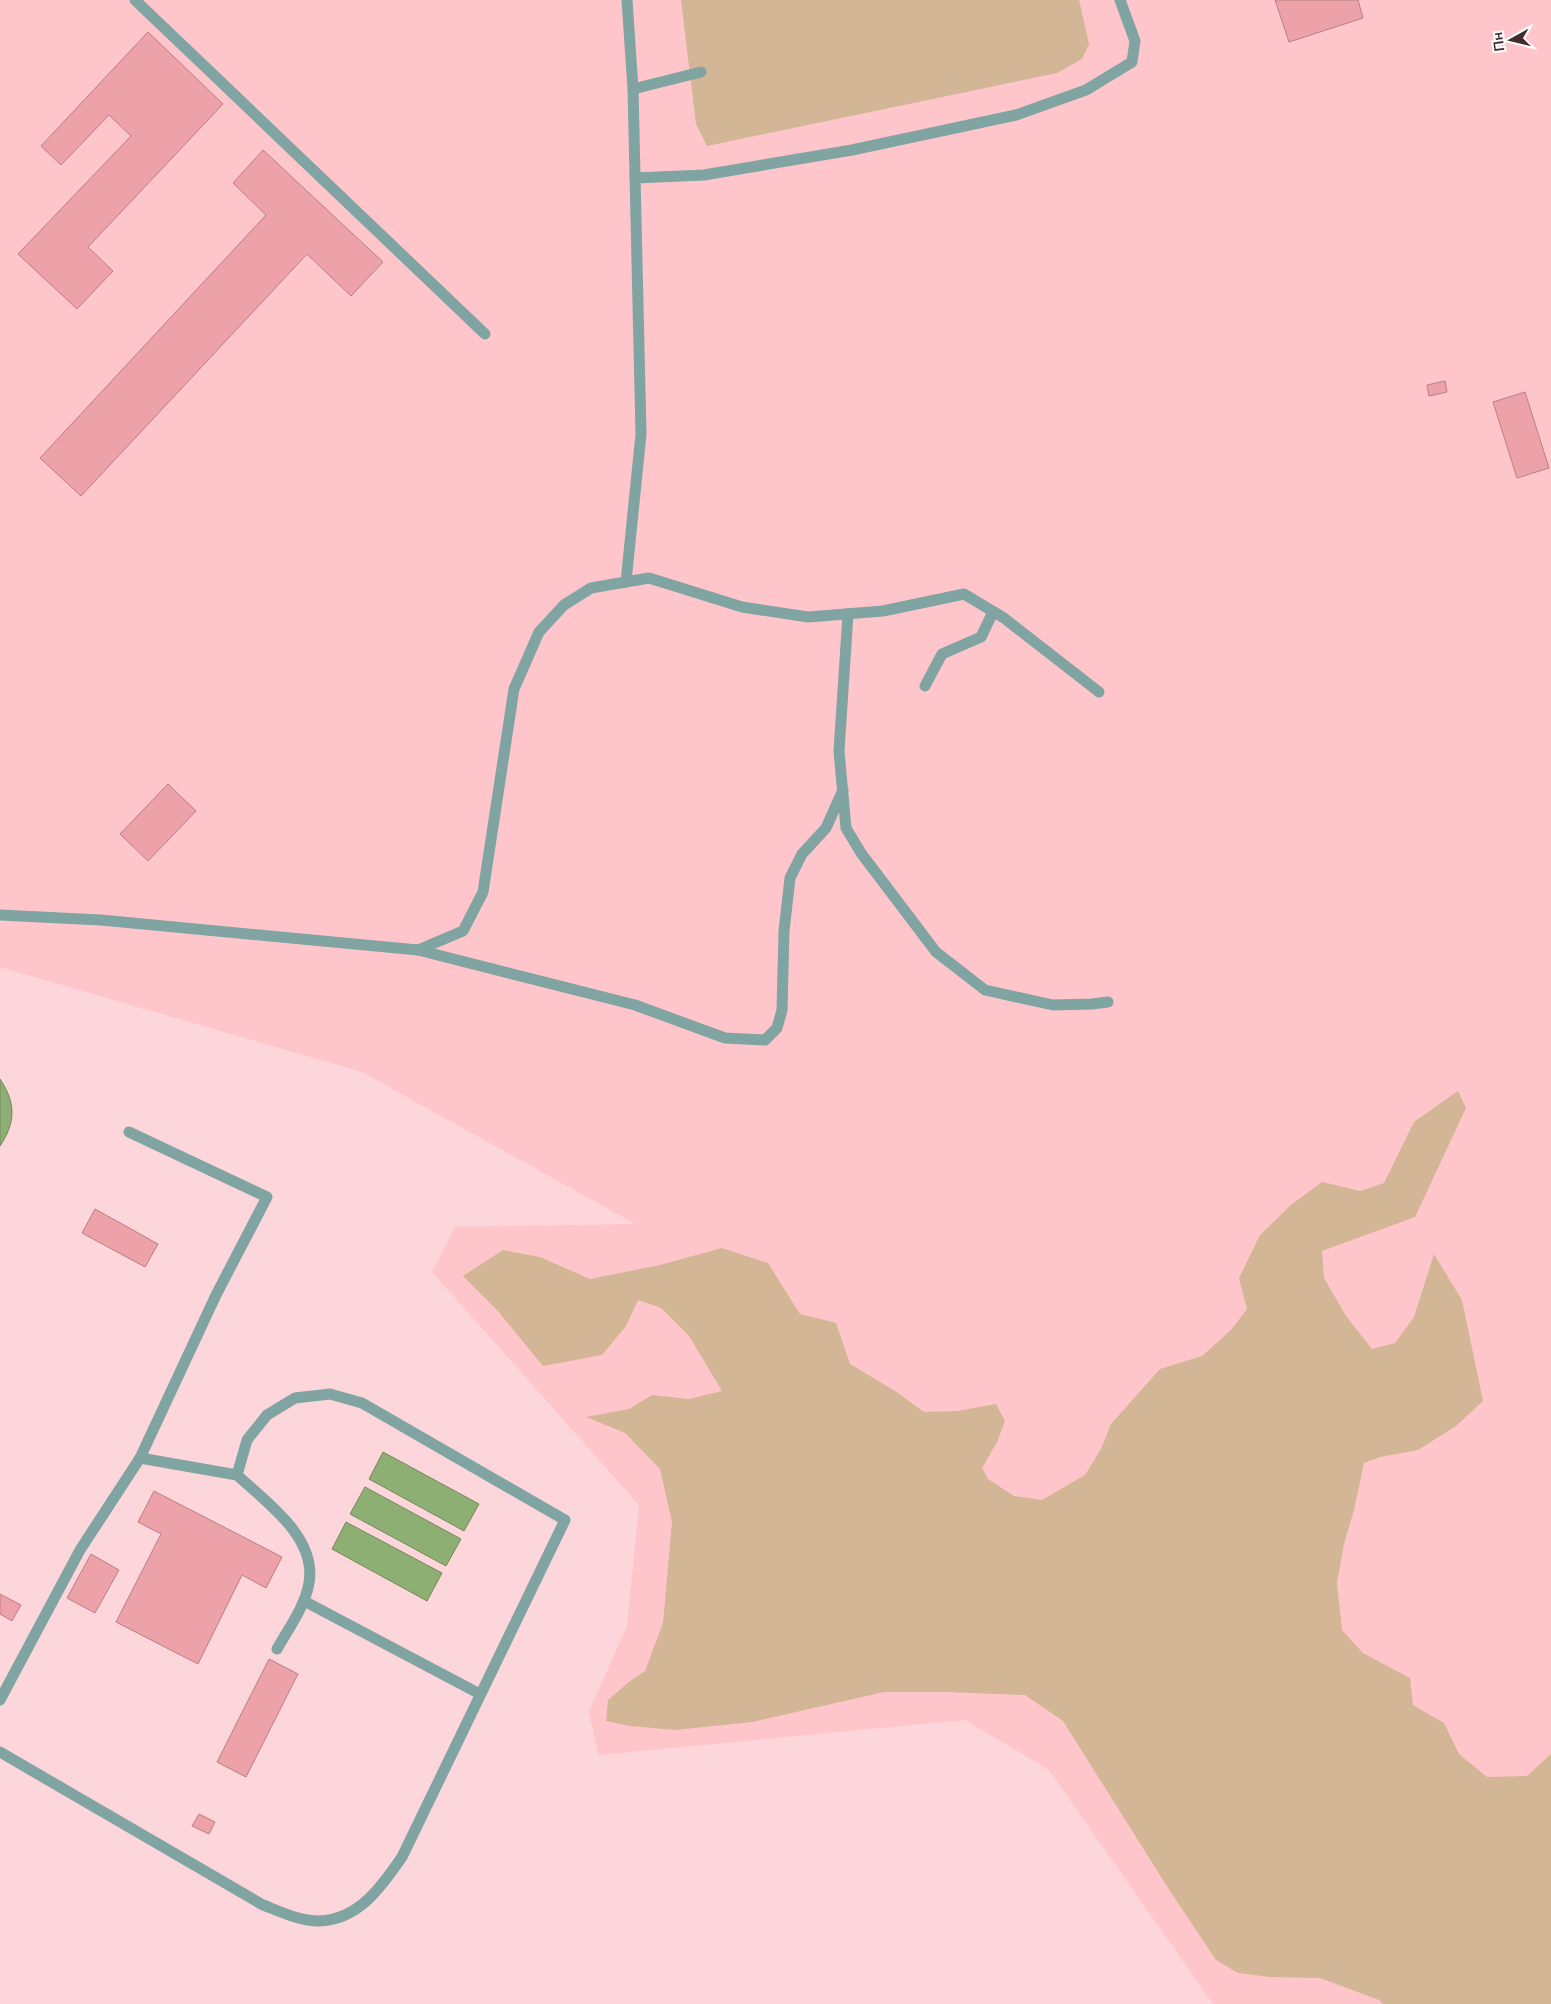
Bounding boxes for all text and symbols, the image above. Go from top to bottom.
north arrow [1486,15,1536,65]
text: Пн [1488,31,1508,53]

